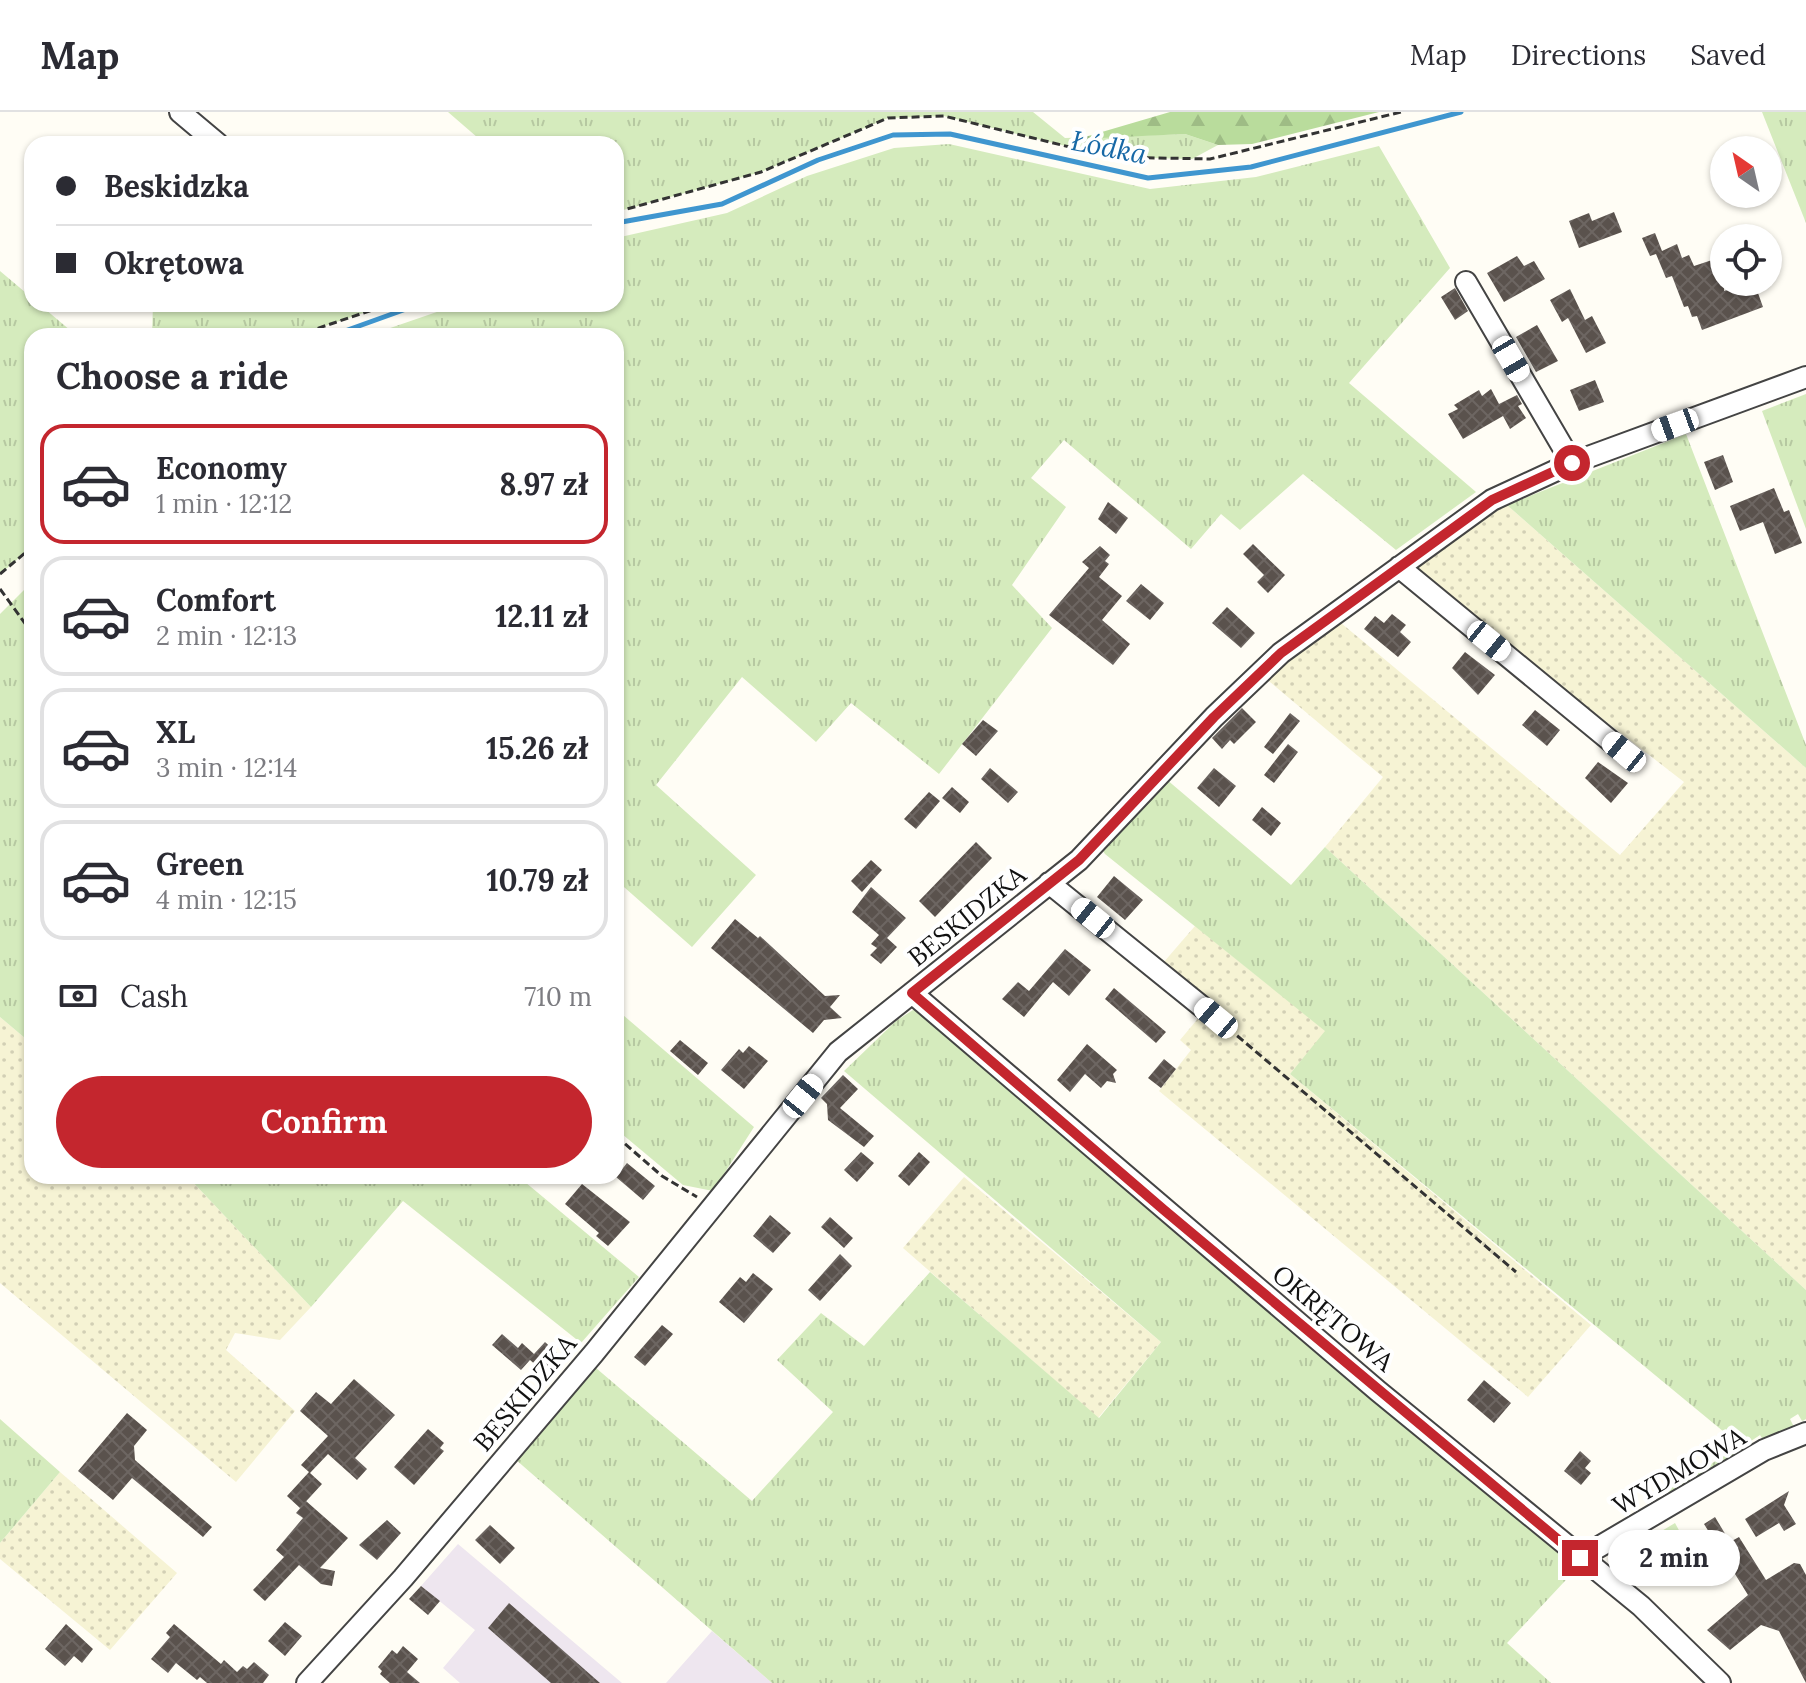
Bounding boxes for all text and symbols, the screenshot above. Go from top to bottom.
text: Map [40,31,119,79]
text: Map [1410,37,1467,73]
text: Directions [1511,37,1646,73]
text: Saved [1690,37,1766,73]
water label: Łódka [1068,122,1150,172]
north arrow [1710,136,1782,208]
map controls [1710,136,1782,296]
text: Beskidzka [104,167,249,205]
button: locate [1710,224,1782,296]
text: Okrętowa [104,244,244,282]
car [1489,332,1533,386]
text: Choose a ride [56,353,288,399]
car [1648,406,1702,444]
route start [1554,445,1590,481]
icon: car [60,448,132,520]
text: Economy [156,449,287,487]
text: 8.97 zł [499,465,588,503]
text: 1 min · 12:12 [156,487,292,520]
icon: car [60,580,132,652]
text: Comfort [156,581,276,619]
text: 12.11 zł [495,597,588,635]
car [1463,617,1515,665]
text: 2 min · 12:13 [156,619,297,652]
icon: car [60,712,132,784]
text: XL [156,713,195,751]
car [1598,728,1650,776]
text: 15.26 zł [486,729,588,767]
text: 3 min · 12:14 [156,751,297,784]
icon: car [60,844,132,916]
text: Green [156,845,244,883]
street label: BESKIDZKA [901,858,1033,973]
text: 10.79 zł [486,861,588,899]
text: 4 min · 12:15 [156,883,297,916]
car [1067,894,1119,942]
icon: cash [56,974,100,1018]
text: Cash [120,977,188,1015]
text: 710 m [524,980,592,1013]
car [1190,993,1242,1043]
car [779,1070,827,1122]
button: Confirm [56,1076,592,1168]
street label: OKRĘTOWA [1266,1257,1401,1378]
street label: BESKIDZKA [466,1327,584,1458]
street label: WYDMOWA [1606,1419,1752,1522]
callout: 2 min [1608,1530,1740,1586]
route end [1562,1540,1598,1576]
text: 2 min [1639,1541,1709,1574]

